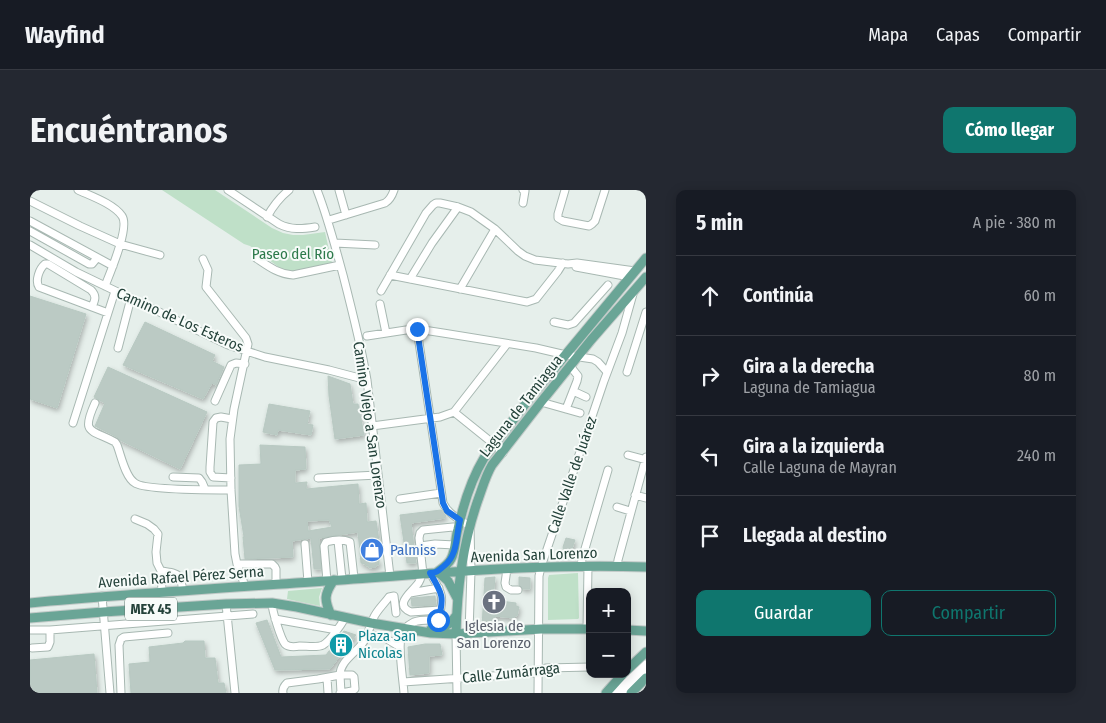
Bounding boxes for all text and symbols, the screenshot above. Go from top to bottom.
text: Wayfind [25,21,105,49]
text: Mapa [868,24,908,46]
text: Capas [936,24,980,46]
text: Compartir [1008,24,1081,46]
button: Cómo llegar [943,107,1076,153]
text: Encuéntranos [30,109,228,151]
text: 5 min [696,210,743,236]
text: A pie · 380 m [973,213,1056,232]
park label: Paseo del Río [252,245,334,263]
icon: ahead [696,282,724,310]
street label: Camino de Los Esteros [114,284,246,356]
text: Continúa [743,284,814,307]
text: 60 m [1024,286,1056,305]
route end [406,318,429,341]
street label: Camino Viejo a San Lorenzo [349,340,391,510]
street label: Laguna de Tamiagua [476,351,566,461]
text: Gira a la derecha [743,355,875,378]
icon: right [696,362,724,390]
text: 80 m [1024,366,1056,385]
text: Laguna de Tamiagua [743,378,876,397]
street label: Calle Valle de Juárez [544,414,601,536]
text: Gira a la izquierda [743,435,885,458]
icon: left [696,442,724,470]
text: 240 m [1017,446,1056,465]
text: Calle Laguna de Mayran [743,458,897,477]
icon: arrive [696,522,724,550]
text: Llegada al destino [743,524,887,547]
shop icon: Palmiss [359,537,385,563]
place label: Palmiss [390,541,436,559]
street label: Avenida San Lorenzo [470,544,598,566]
street label: Avenida Rafael Pérez Serna [98,562,264,592]
map controls [586,588,631,678]
button: + [586,588,631,633]
church icon: Iglesia de San Lorenzo [481,589,507,615]
button: Guardar [696,590,871,636]
button: Compartir [881,590,1056,636]
road number: MEX 45 [125,598,177,620]
route start [427,609,450,632]
place label: Iglesia de San Lorenzo [457,617,531,652]
place label: Plaza San Nicolas [358,627,416,662]
building icon: Plaza San Nicolas [328,632,354,658]
button: − [586,633,631,678]
street label: Calle Zumárraga [461,659,561,687]

